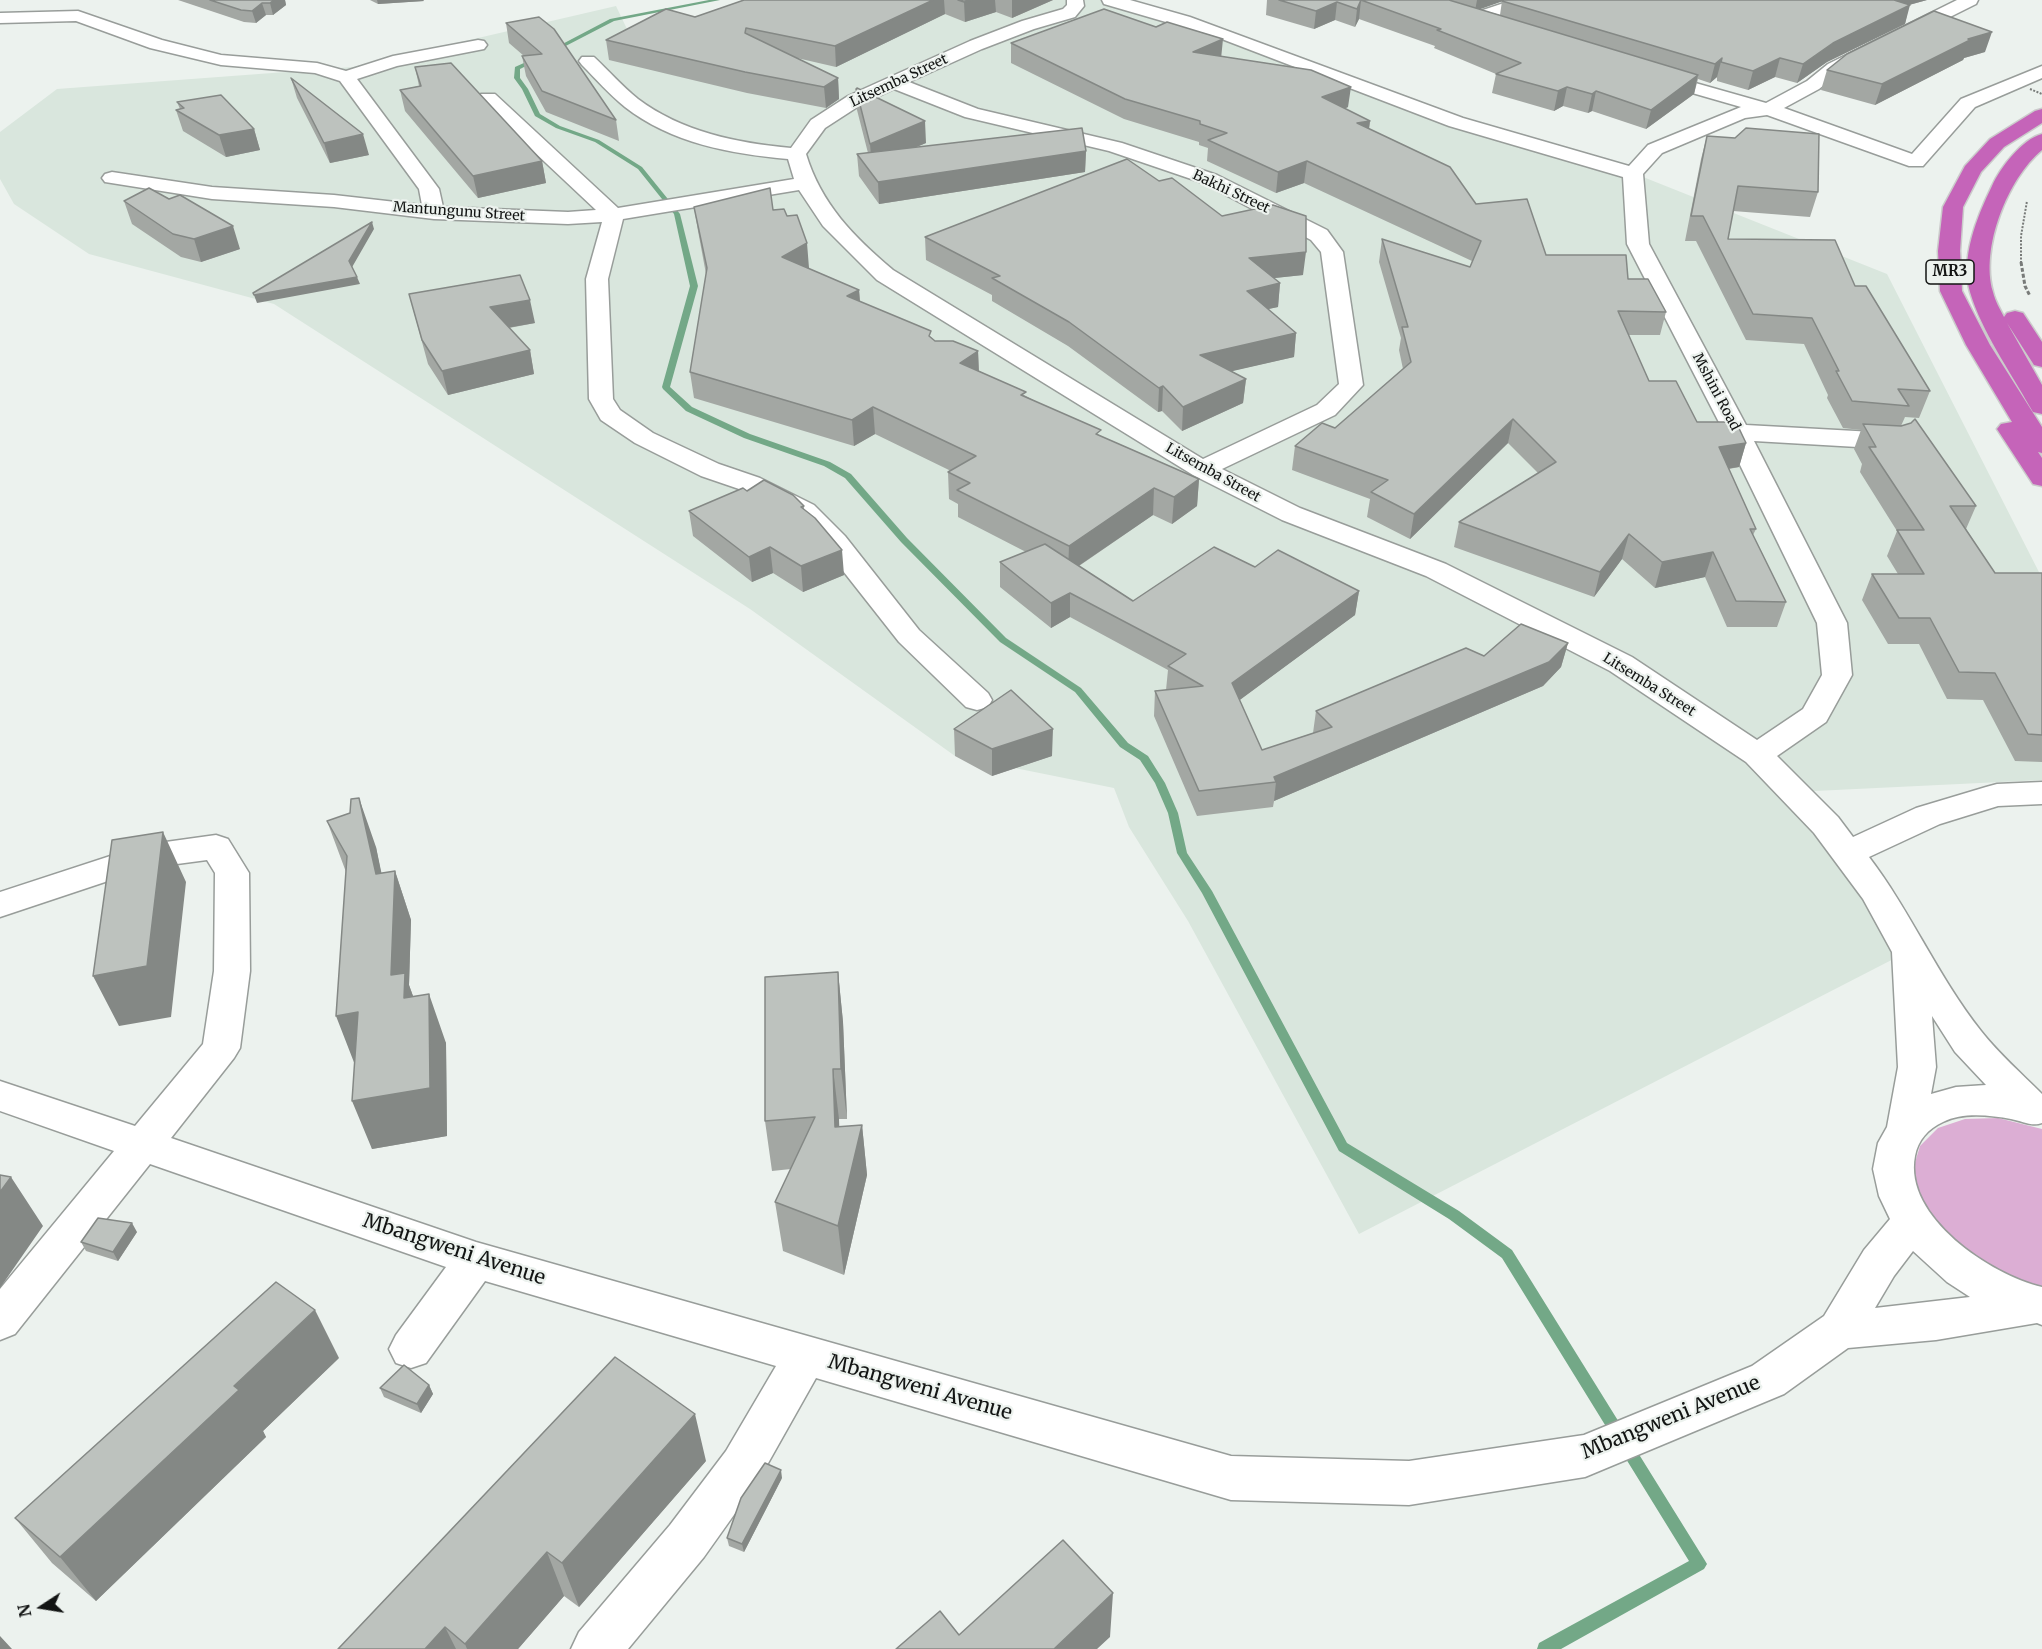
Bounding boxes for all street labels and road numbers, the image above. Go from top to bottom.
street label: Litsemba Street [848,51,950,111]
street label: Bakhi Street [1190,167,1272,217]
street label: Mantungunu Street [392,199,526,225]
road number: MR3 [1926,260,1974,284]
street label: Mshini Road [1689,350,1743,434]
street label: Litsemba Street [1163,440,1263,506]
street label: Litsemba Street [1600,650,1698,720]
street label: Mbangweni Avenue [360,1209,548,1291]
street label: Mbangweni Avenue [825,1350,1015,1426]
street label: Mbangweni Avenue [1578,1371,1764,1465]

